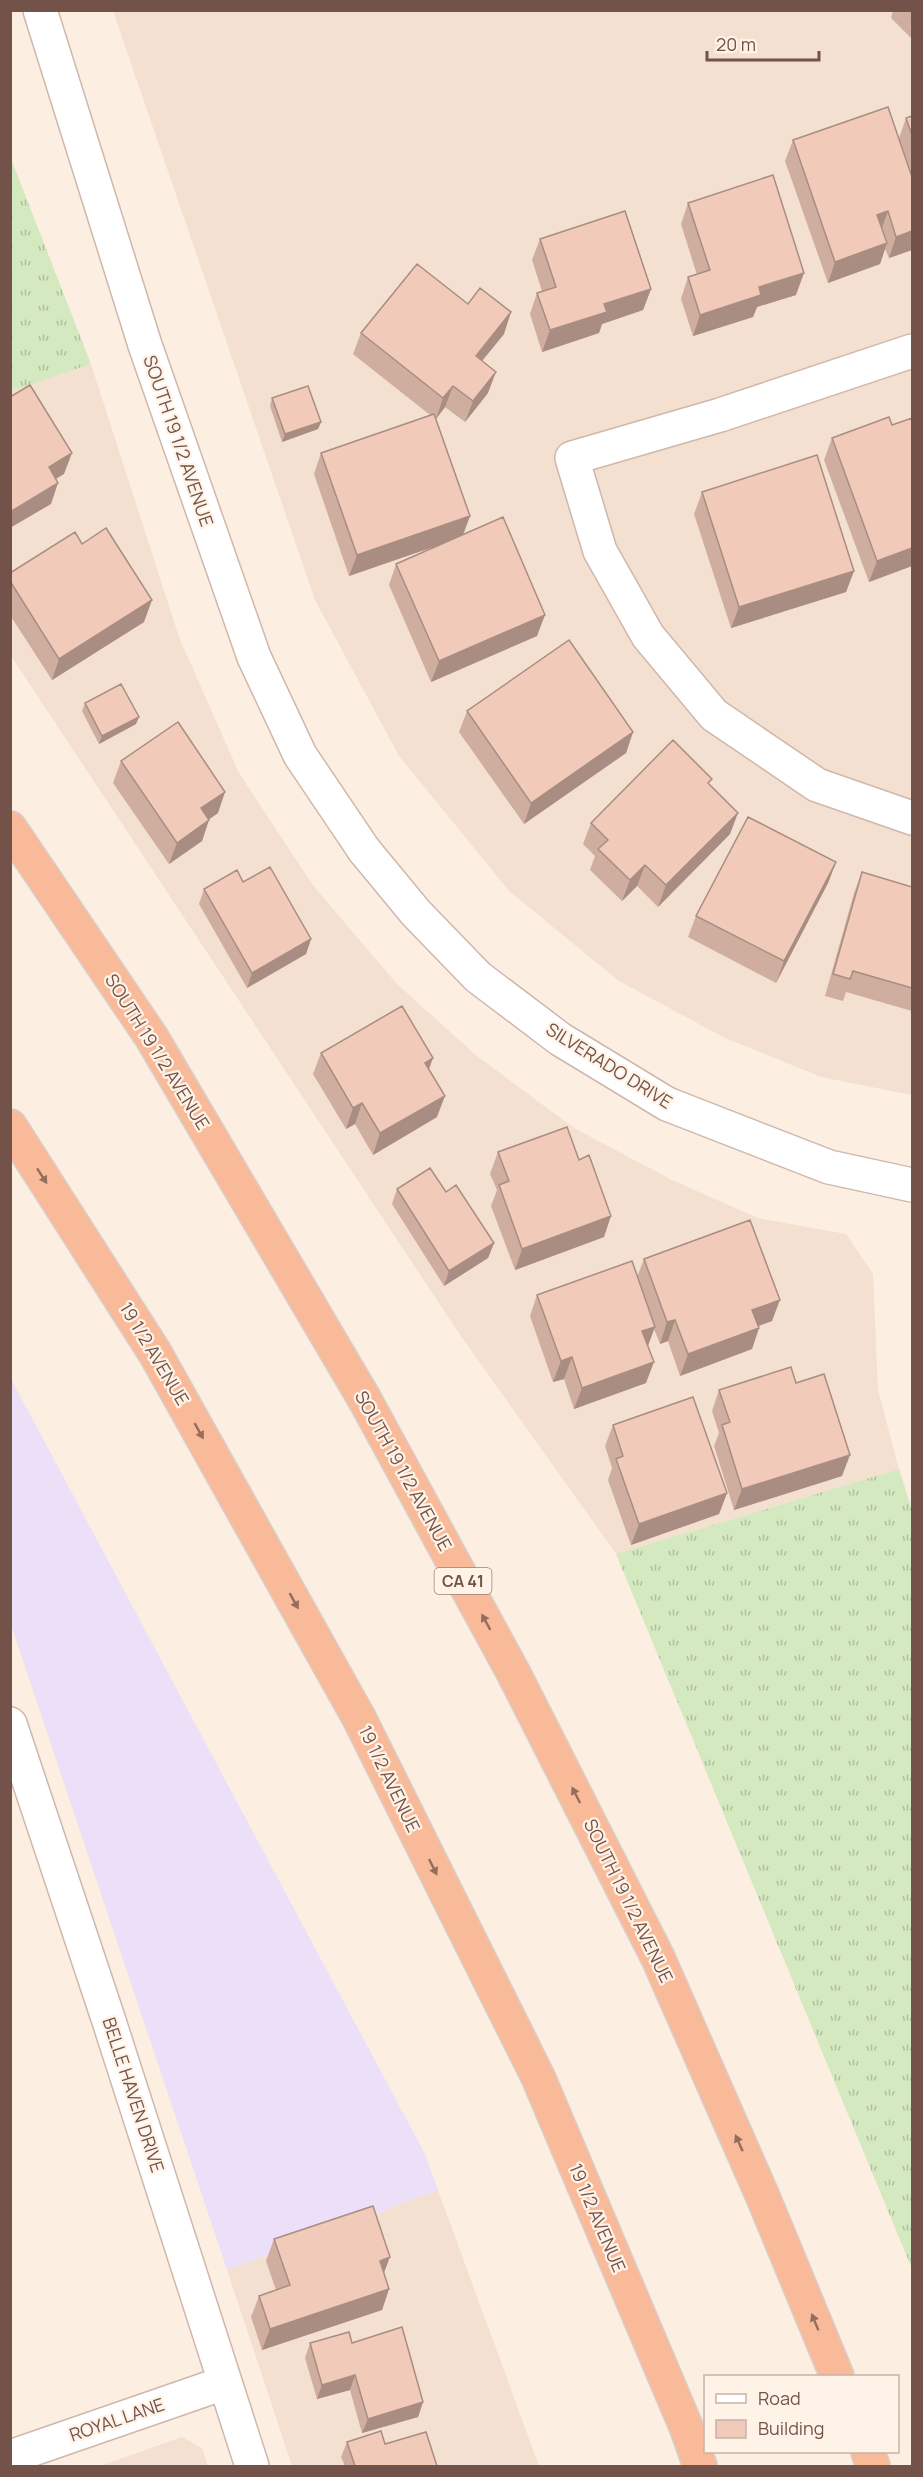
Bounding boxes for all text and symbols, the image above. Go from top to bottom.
scale bar [707,24,820,62]
text: 20 m [716,32,756,56]
street label: SOUTH 19 1/2 AVENUE [138,352,220,529]
street label: SOUTH 19 1/2 AVENUE [100,969,216,1134]
street label: SILVERADO DRIVE [542,1017,677,1114]
one-way arrow [36,1167,48,1183]
street label: 19 1/2 AVENUE [115,1298,195,1409]
street label: SOUTH 19 1/2 AVENUE [350,1386,458,1555]
one-way arrow [194,1423,204,1440]
road number: CA 41 [434,1568,492,1594]
one-way arrow [289,1593,299,1610]
one-way arrow [481,1613,491,1630]
street label: 19 1/2 AVENUE [354,1721,426,1836]
one-way arrow [571,1787,580,1804]
street label: SOUTH 19 1/2 AVENUE [579,1815,679,1987]
one-way arrow [428,1859,438,1876]
street label: BELLE HAVEN DRIVE [98,2014,170,2175]
one-way arrow [734,2133,744,2151]
street label: 19 1/2 AVENUE [564,2159,632,2276]
one-way arrow [810,2313,820,2331]
legend [704,2375,899,2453]
text: Road [758,2386,801,2410]
street label: ROYAL LANE [66,2392,167,2447]
text: Building [758,2416,824,2440]

